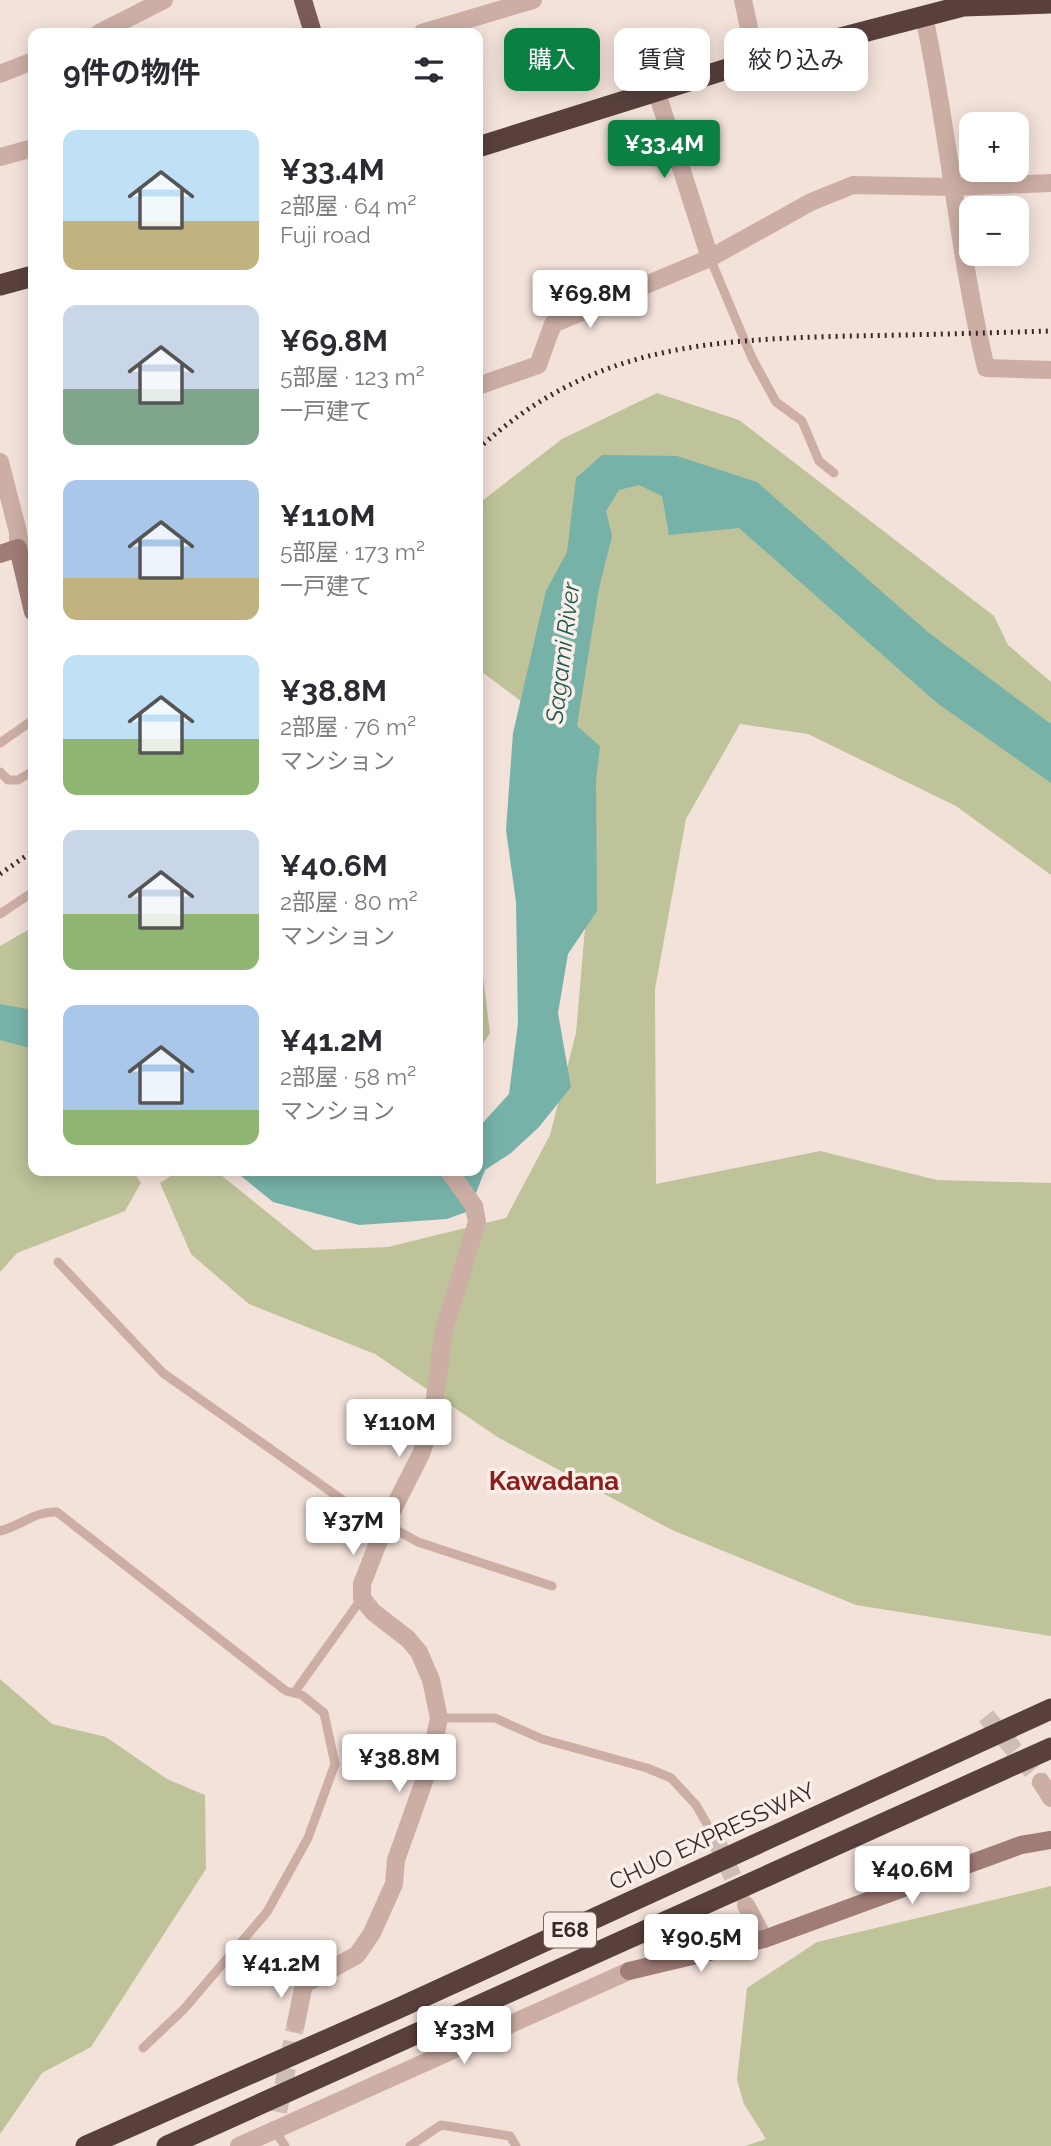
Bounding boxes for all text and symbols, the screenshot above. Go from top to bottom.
chip: 購入 [504,28,600,91]
chip: 賃貸 [614,28,710,91]
chip: 絞り込み [724,28,868,91]
icon: filters [410,51,448,89]
text: 9件の物件 [63,55,201,90]
map controls [959,112,1029,266]
button: + [959,112,1029,182]
pin: ¥33.4M [607,120,721,180]
text: ¥33.4M [624,129,704,156]
text: ¥33.4M [280,152,385,187]
icon: home [119,158,203,242]
text: 2部屋 · 64 m² [280,192,416,219]
button: − [959,196,1029,266]
text: Fuji road [280,221,371,248]
pin: ¥69.8M [533,270,647,330]
text: ¥69.8M [549,279,631,306]
text: ¥69.8M [280,323,388,358]
icon: home [119,333,203,417]
text: 5部屋 · 123 m² [280,363,425,390]
text: 一戸建て [280,397,372,424]
text: ¥110M [280,498,375,533]
icon: home [119,508,203,592]
text: 5部屋 · 173 m² [280,538,425,565]
text: 一戸建て [280,572,372,599]
water label: Sagami River [539,580,586,726]
text: ¥38.8M [280,673,387,708]
icon: home [119,683,203,767]
text: 2部屋 · 76 m² [280,713,416,740]
text: マンション [280,747,395,774]
text: ¥40.6M [280,848,388,883]
icon: home [119,858,203,942]
text: 2部屋 · 80 m² [280,888,418,915]
text: マンション [280,922,395,949]
text: ¥41.2M [280,1023,383,1058]
icon: home [119,1033,203,1117]
text: 2部屋 · 58 m² [280,1063,416,1090]
text: マンション [280,1097,395,1124]
pin: ¥110M [350,1400,448,1459]
text: ¥110M [362,1408,436,1435]
district label: Kawadana [489,1466,619,1496]
pin: ¥37M [312,1498,394,1557]
text: ¥37M [322,1506,384,1533]
pin: ¥38.8M [342,1734,456,1794]
text: ¥38.8M [358,1743,440,1770]
street label: CHUO EXPRESSWAY [605,1776,819,1895]
pin: ¥40.6M [855,1846,969,1906]
text: ¥40.6M [871,1855,953,1882]
road number: E68 [544,1912,596,1948]
pin: ¥90.5M [644,1914,758,1974]
text: ¥90.5M [660,1923,742,1950]
pin: ¥41.2M [224,1940,338,2000]
text: ¥41.2M [242,1949,320,1976]
pin: ¥33M [423,2007,505,2066]
text: ¥33M [433,2015,495,2042]

